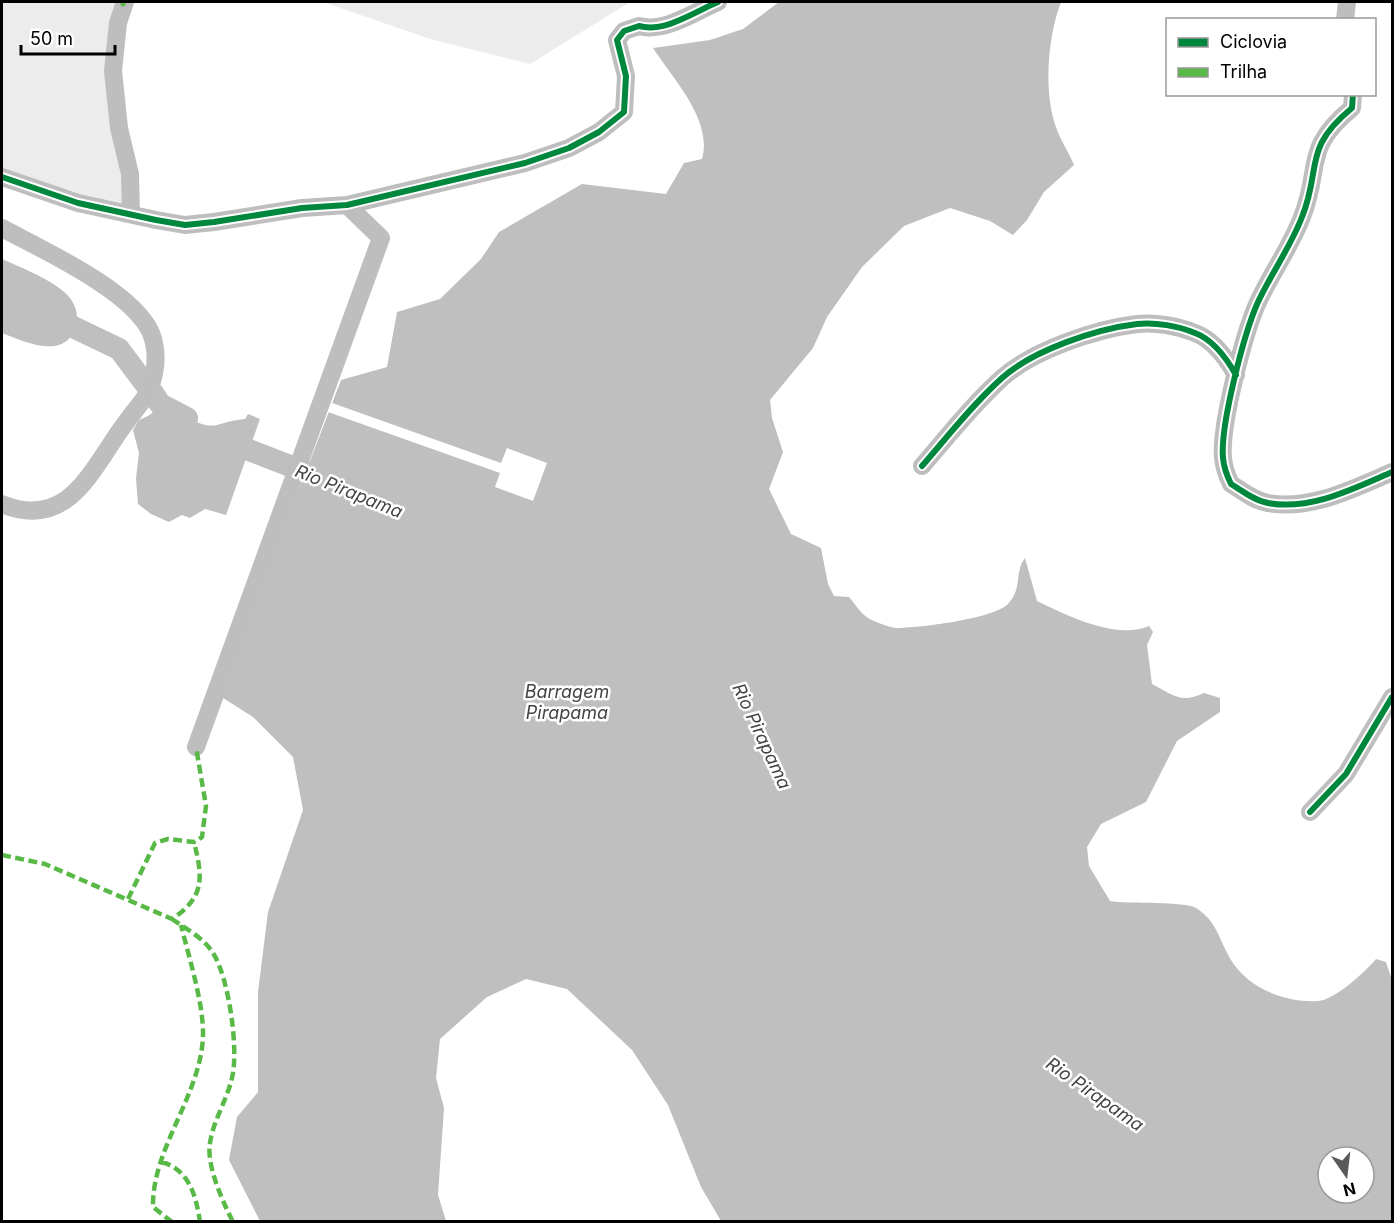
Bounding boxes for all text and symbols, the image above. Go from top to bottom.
scale bar [21,18,116,56]
legend [1166,18,1376,96]
text: 50 m [30,28,73,49]
text: Ciclovia [1220,31,1287,52]
text: Trilha [1220,61,1267,82]
water label: Rio Pirapama [292,460,406,522]
water label: Rio Pirapama [728,680,796,792]
water label: Barragem Pirapama [525,681,610,723]
water label: Rio Pirapama [1042,1053,1148,1135]
north arrow [1316,1145,1376,1205]
text: N [1341,1178,1358,1201]

